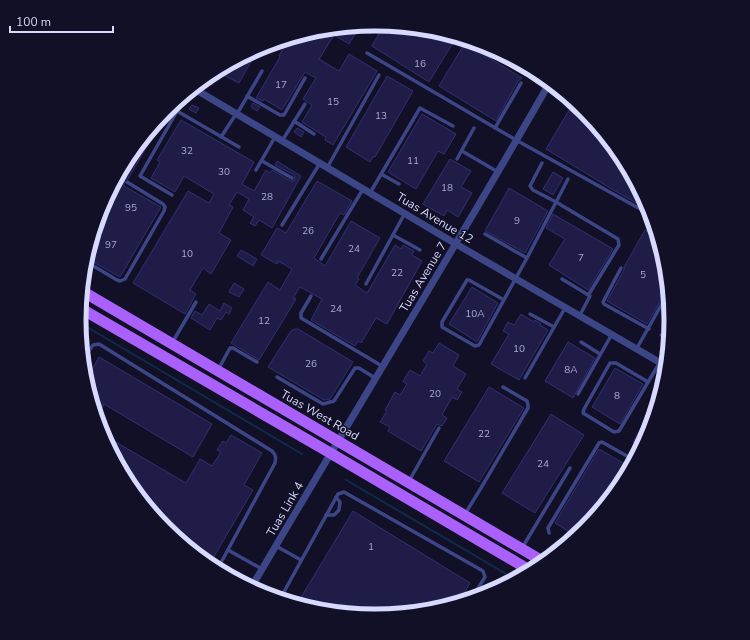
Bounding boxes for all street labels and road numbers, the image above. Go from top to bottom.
street label: Tuas Avenue 12 [394,189,476,247]
street label: Tuas Avenue 7 [396,239,450,315]
street label: Tuas West Road [278,386,362,444]
street label: Tuas Link 4 [263,479,307,539]

